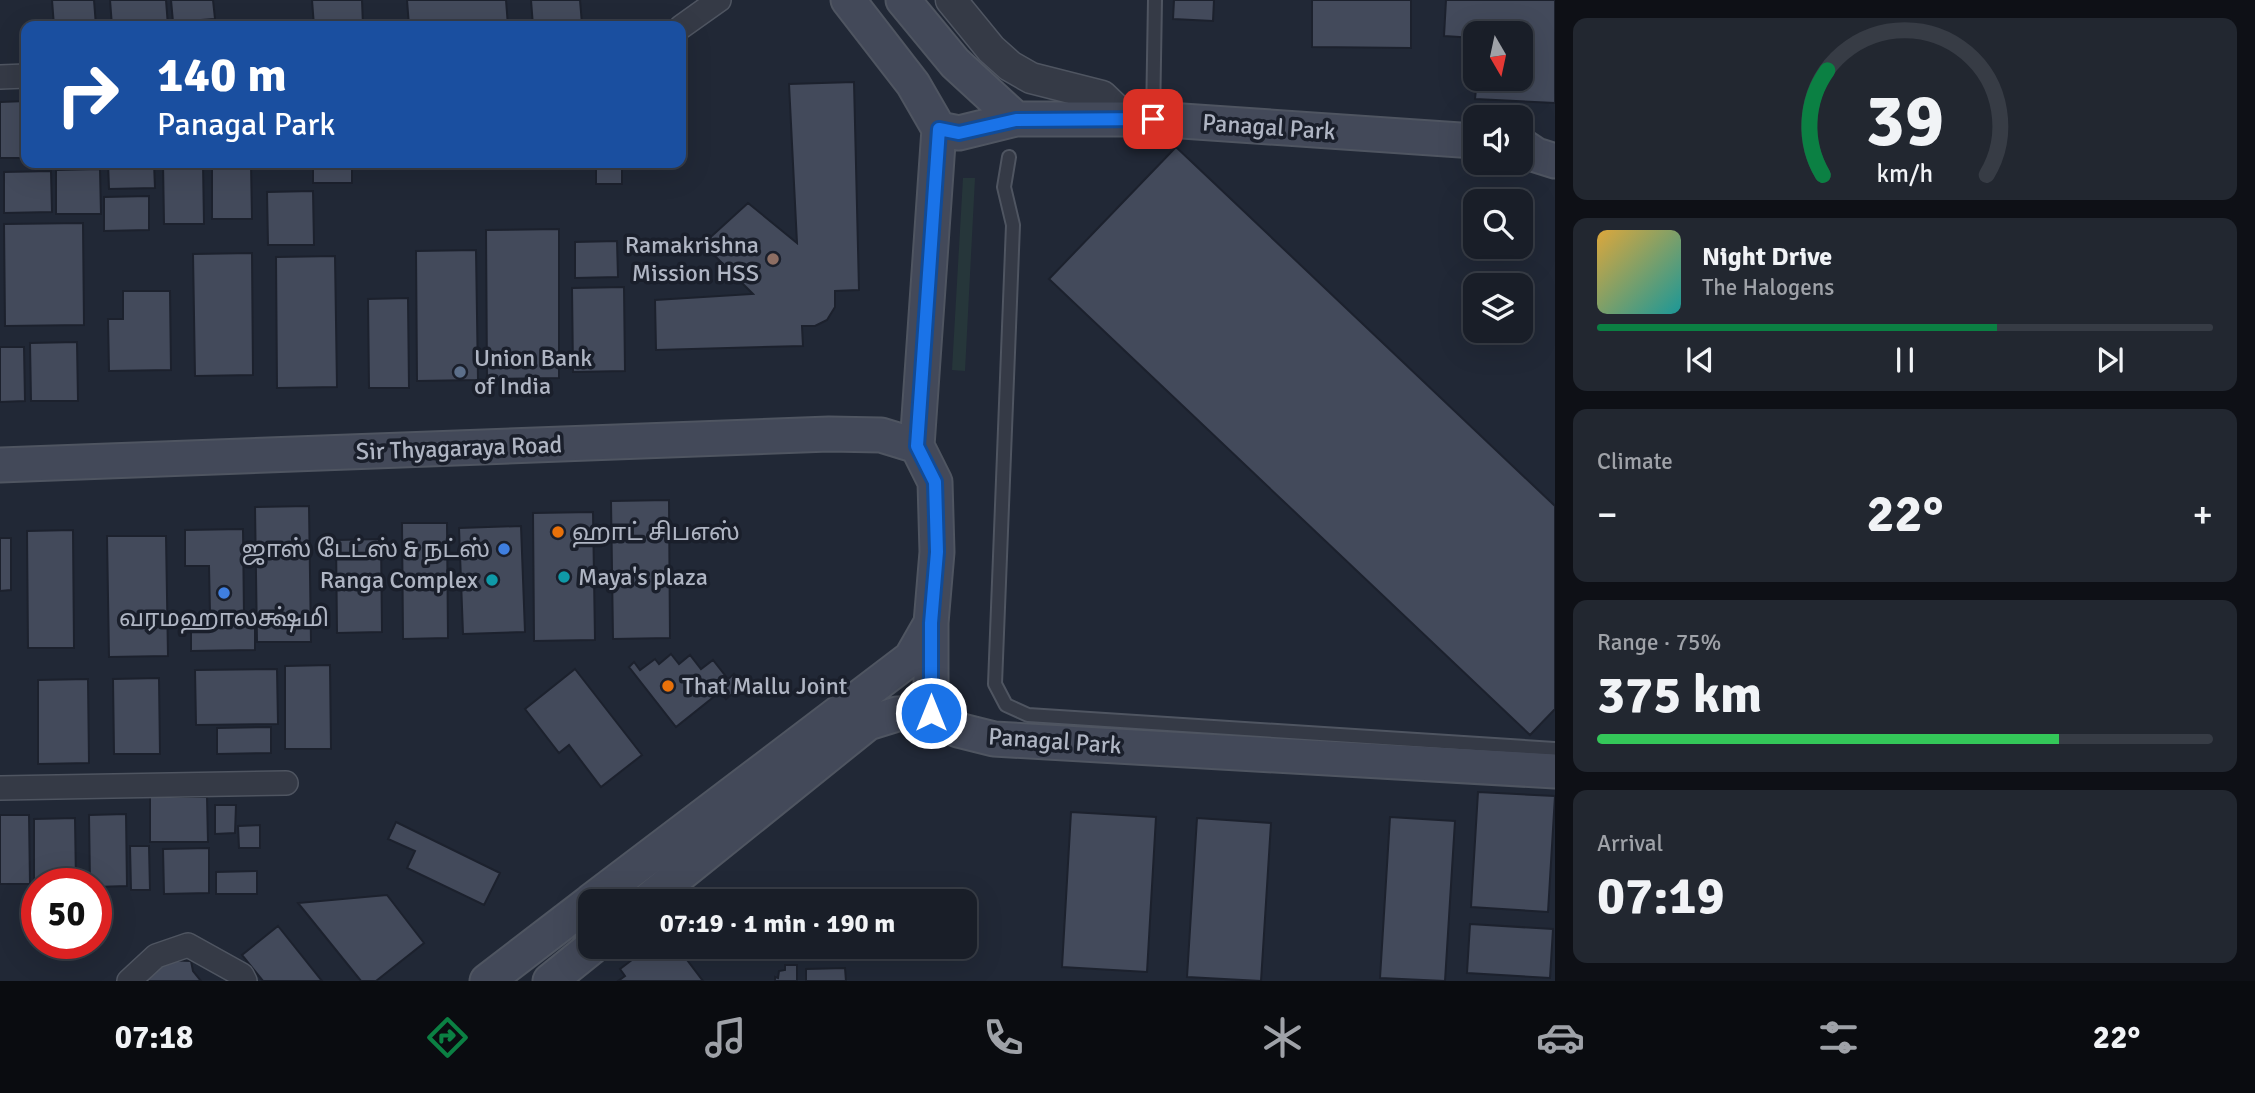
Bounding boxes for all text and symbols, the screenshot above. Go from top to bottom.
north arrow [1463,21,1533,91]
map controls [1463,21,1533,343]
text: 140 m [157,45,287,105]
icon: right [42,49,133,140]
text: 39 [1866,77,1944,166]
pin [1123,89,1183,149]
icon: arrive [1134,100,1172,138]
text: Panagal Park [157,105,335,144]
button: sound [1463,105,1533,175]
street label: Panagal Park [1201,107,1337,147]
text: km/h [1877,158,1933,189]
button: search [1463,189,1533,259]
place label: Ramakrishna Mission HSS [625,230,759,288]
text: Night Drive [1702,241,1832,273]
marker: Ramakrishna Mission HSS [765,251,781,267]
button: layers [1463,273,1533,343]
text: The Halogens [1702,273,1834,302]
icon: previous [1681,341,1719,379]
icon: pause [1886,341,1924,379]
icon: next [2091,341,2129,379]
place label: Union Bank of India [474,343,592,401]
marker: Union Bank of India [452,364,468,380]
street label: Sir Thyagaraya Road [355,429,563,467]
text: Climate [1597,447,1673,476]
text: 22° [1867,482,1943,546]
text: − [1597,491,1618,538]
text: + [2192,491,2213,538]
place label: ஹாட் சிபஎஸ் [572,517,740,548]
marker: ஹாட் சிபஎஸ் [550,524,566,540]
place label: ஜாஸ் டேட்ஸ் & நட்ஸ் [241,534,490,565]
marker: ஜாஸ் டேட்ஸ் & நட்ஸ் [496,541,512,557]
place label: Maya's plaza [578,562,708,592]
place label: Ranga Complex [320,565,478,595]
marker: Maya's plaza [556,569,572,585]
marker: Ranga Complex [484,572,500,588]
marker: வரமஹாலக்ஷ்மி [216,585,232,601]
place label: வரமஹாலக்ஷ்மி [119,603,329,634]
text: Range · 75% [1597,628,1721,657]
text: 375 km [1597,663,1762,727]
place label: That Mallu Joint [682,671,847,701]
position arrow [894,676,968,750]
marker: That Mallu Joint [660,678,676,694]
street label: Panagal Park [987,721,1123,761]
text: Arrival [1597,829,1663,858]
text: 07:19 [1597,864,1725,928]
speed limit sign: 50 [21,868,112,959]
text: 07:19 · 1 min · 190 m [660,908,895,940]
icon: directions [423,1013,472,1062]
icon: music [701,1013,750,1062]
icon: phone [979,1013,1028,1062]
icon: climate [1258,1013,1307,1062]
icon: car [1536,1013,1585,1062]
icon: filters [1814,1013,1863,1062]
text: 07:18 [115,1018,193,1057]
text: 22° [2093,1018,2140,1057]

